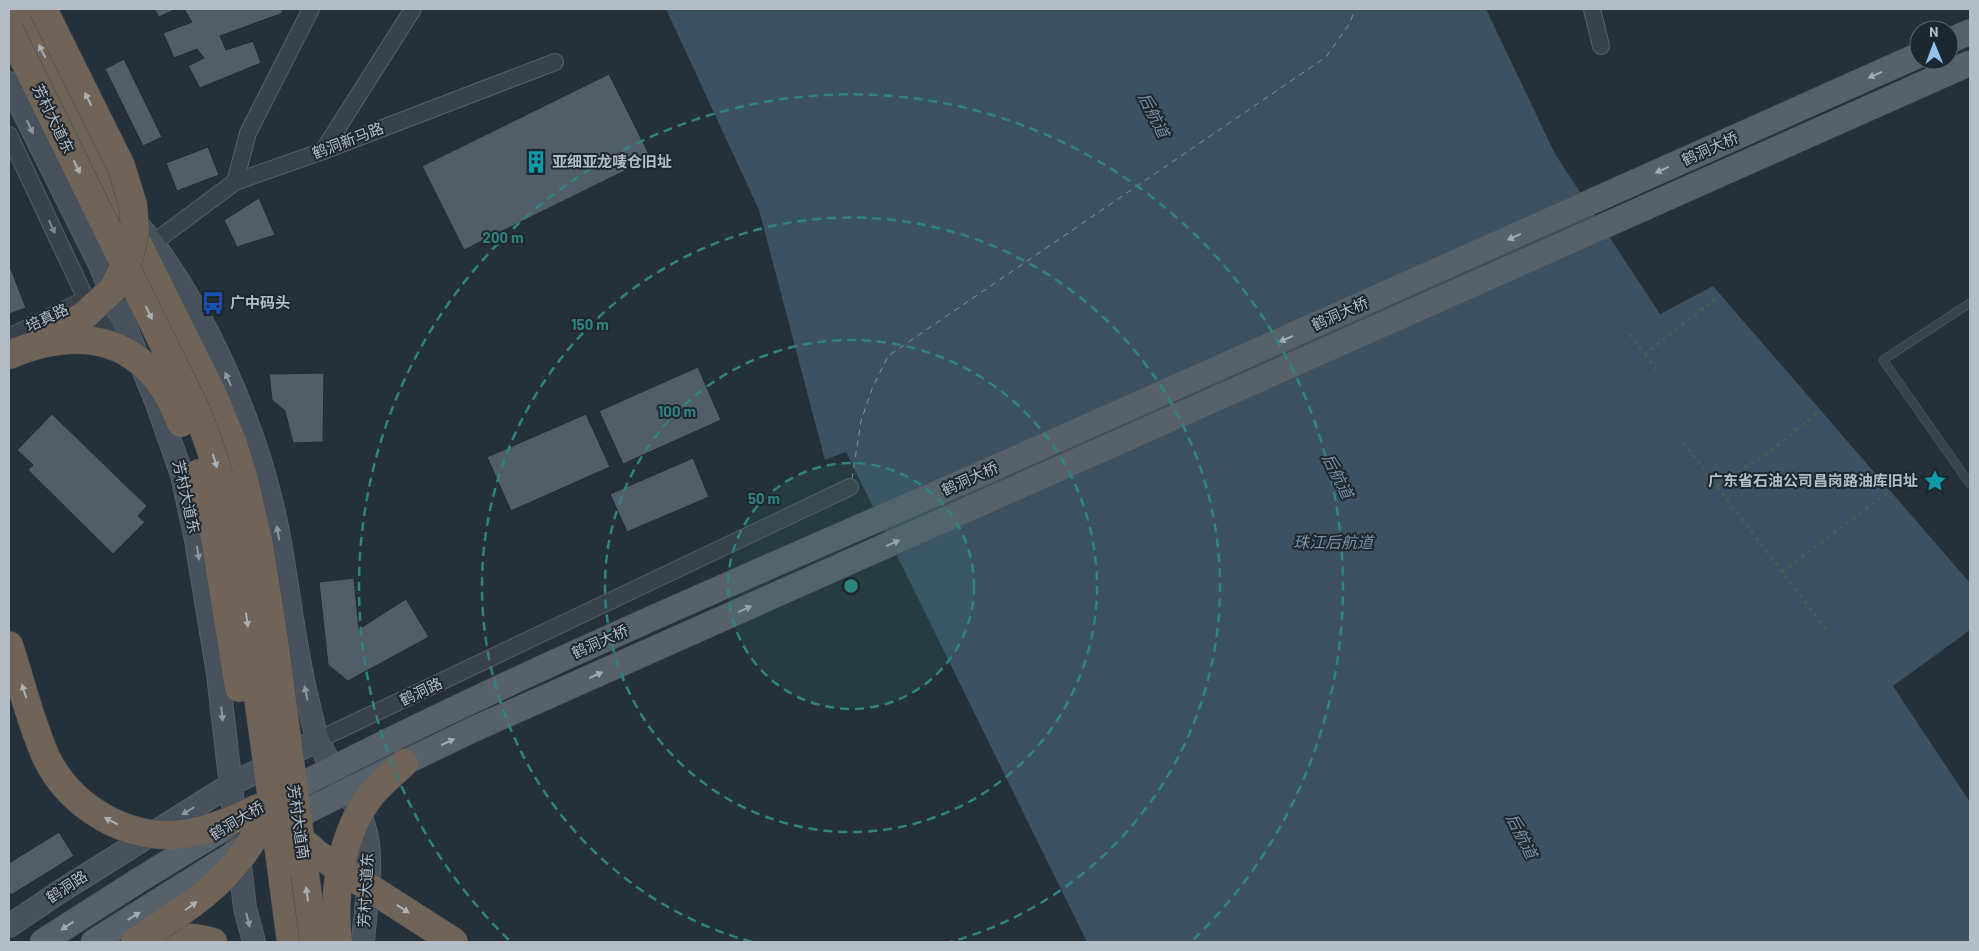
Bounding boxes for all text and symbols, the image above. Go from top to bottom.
north arrow [1909,20,1959,70]
text: N [1929,23,1939,40]
one-way arrow [38,44,46,58]
one-way arrow [1868,71,1882,79]
street label: 芳村大道东 [29,81,78,156]
water label: 后航道 [1135,89,1175,142]
one-way arrow [83,91,92,106]
street label: 鹤洞新马路 [309,118,386,162]
one-way arrow [26,120,34,134]
street label: 鹤洞大桥 [1679,128,1741,169]
building icon: 亚细亚龙唛仓旧址 [523,149,549,175]
place label: 亚细亚龙唛仓旧址 [552,152,672,170]
one-way arrow [73,160,81,174]
one-way arrow [1655,166,1669,174]
one-way arrow [48,220,56,234]
text: 200 m [482,228,524,246]
one-way arrow [1507,233,1521,241]
bus stop icon: 广中码头 [200,290,226,316]
place label: 广中码头 [230,293,290,311]
street label: 鹤洞大桥 [1309,293,1371,334]
street label: 培真路 [22,299,71,335]
one-way arrow [145,305,153,320]
text: 150 m [571,315,609,333]
one-way arrow [1279,335,1293,343]
one-way arrow [223,372,231,386]
text: 100 m [658,402,696,420]
water label: 后航道 [1319,450,1359,503]
one-way arrow [212,453,220,468]
street label: 芳村大道东 [170,458,204,535]
street label: 鹤洞大桥 [939,458,1001,499]
place icon: 广东省石油公司昌岗路油库旧址 [1922,468,1948,494]
place label: 广东省石油公司昌岗路油库旧址 [1708,471,1918,489]
text: 50 m [748,489,780,507]
one-way arrow [273,524,281,540]
water label: 珠江后航道 [1293,532,1375,551]
one-way arrow [886,539,900,547]
one-way arrow [194,546,202,562]
centre of rings [842,577,860,595]
one-way arrow [738,605,752,613]
one-way arrow [244,612,252,628]
street label: 鹤洞大桥 [569,621,631,662]
one-way arrow [589,671,603,679]
street label: 鹤洞路 [396,673,445,709]
one-way arrow [19,683,27,698]
one-way arrow [302,684,310,700]
one-way arrow [218,706,226,722]
one-way arrow [441,737,455,745]
street label: 芳村大道南 [285,783,313,860]
street label: 鹤洞大桥 [206,797,267,843]
one-way arrow [182,806,195,816]
water label: 后航道 [1503,810,1543,863]
one-way arrow [104,817,118,825]
street label: 芳村大道东 [354,852,376,928]
street label: 鹤洞路 [43,866,90,906]
one-way arrow [303,886,311,902]
one-way arrow [184,901,198,911]
one-way arrow [397,905,410,914]
one-way arrow [127,911,141,920]
one-way arrow [244,912,252,927]
one-way arrow [61,921,74,930]

